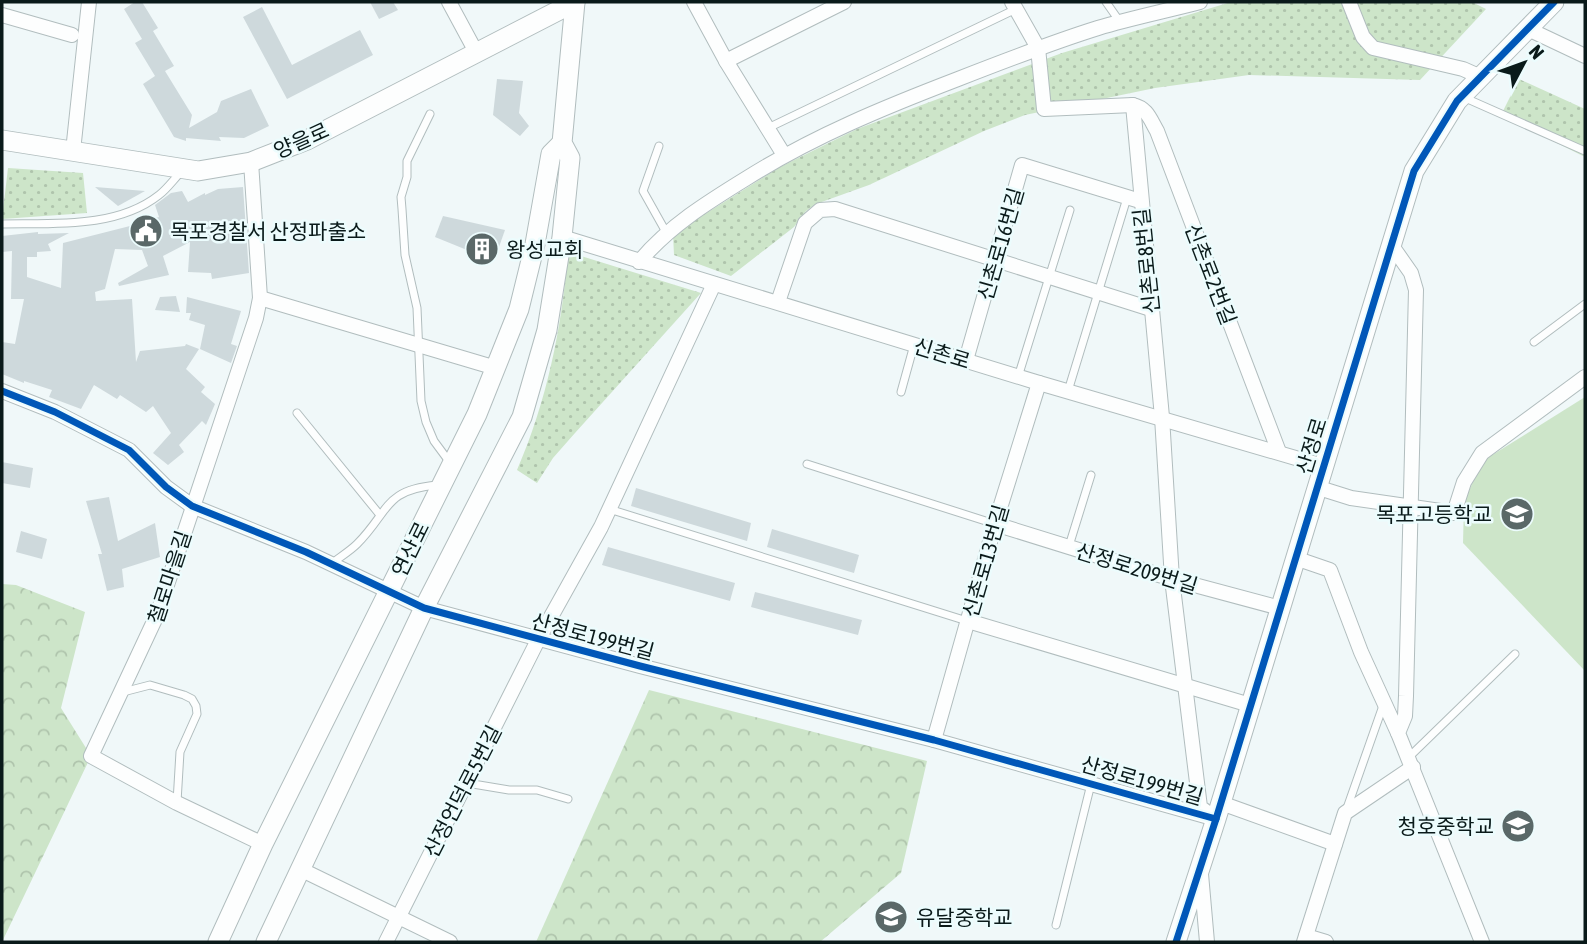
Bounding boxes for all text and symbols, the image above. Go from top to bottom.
north arrow [1489,28,1559,98]
text: N [1525,40,1549,63]
street label: 양을로 [270,117,332,163]
street label: 신촌로16번길 [972,185,1028,303]
street label: 신촌로8번길 [1129,207,1163,315]
public building icon: 목포경찰서 산정파출소 [127,212,165,250]
place label: 목포경찰서 산정파출소 [170,219,366,243]
street label: 신촌로2번길 [1181,220,1241,328]
building icon: 왕성교회 [463,230,501,268]
place label: 왕성교회 [506,237,583,261]
street label: 신촌로 [911,333,973,373]
street label: 산정로 [1291,415,1331,477]
school or university icon: 목포고등학교 [1498,495,1536,533]
street label: 신촌로13번길 [957,502,1013,620]
place label: 목포고등학교 [1376,502,1492,526]
street label: 연산로 [387,518,433,580]
street label: 철로마을길 [143,527,195,627]
street label: 산정로209번길 [1073,538,1201,598]
street label: 산정로199번길 [529,608,657,664]
street label: 산정언덕로5번길 [418,721,506,861]
street label: 산정로199번길 [1078,751,1206,809]
school or university icon: 청호중학교 [1499,807,1537,845]
place label: 청호중학교 [1397,814,1494,838]
school or university icon: 유달중학교 [872,898,910,936]
place label: 유달중학교 [916,905,1013,929]

